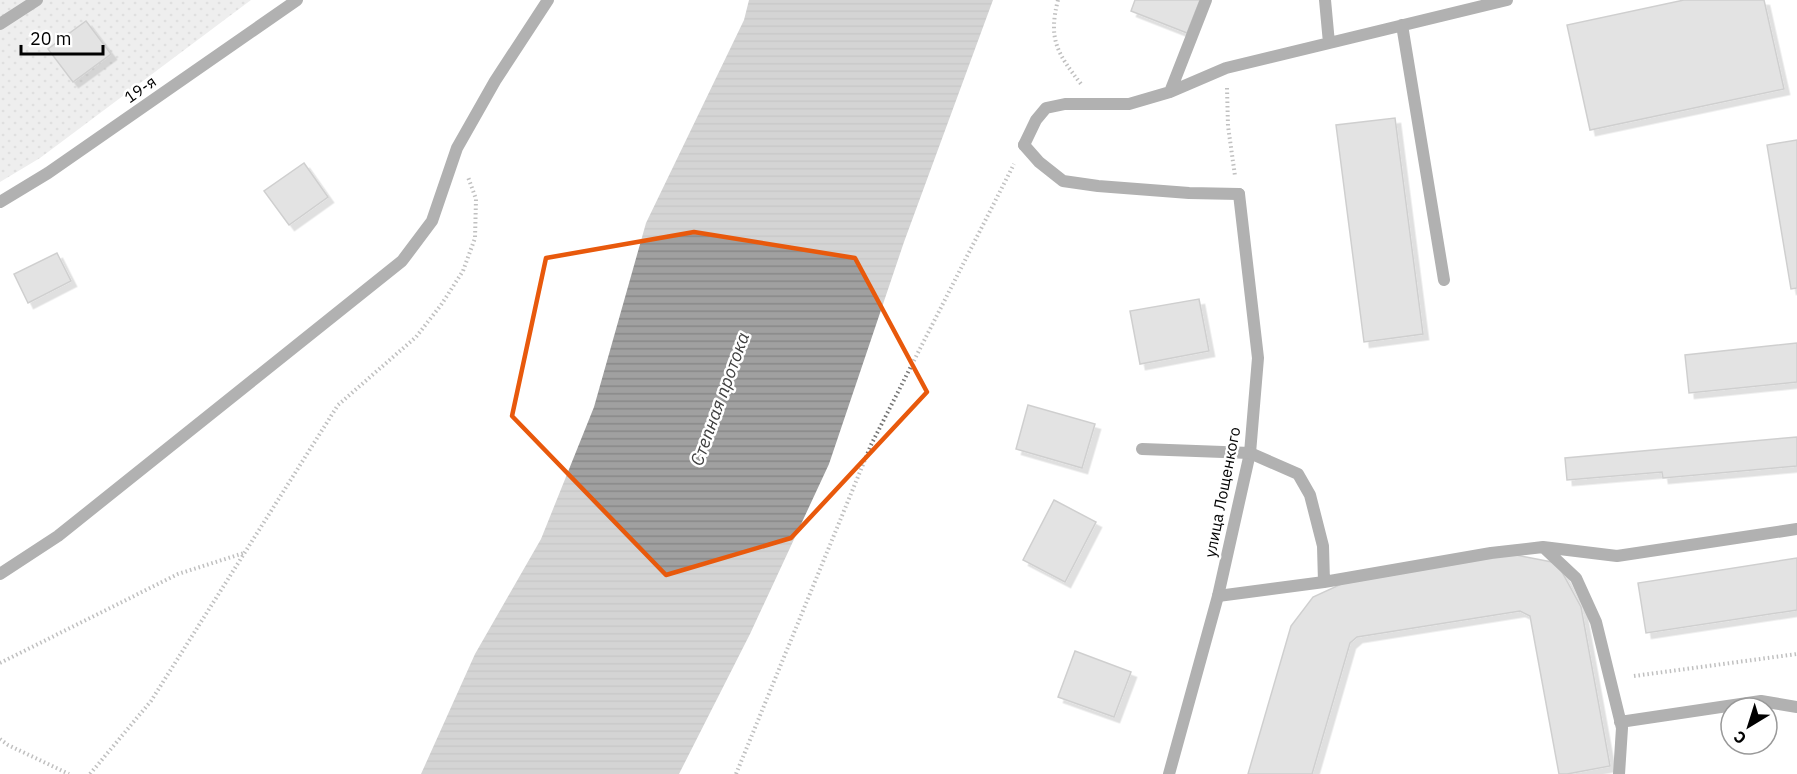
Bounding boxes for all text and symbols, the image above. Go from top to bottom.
scale bar [21,18,104,56]
text: 20 m [30,27,72,50]
street label: 19-я [120,71,160,107]
water label: Степная протока [685,329,754,469]
street label: улица Лощенкого [1200,425,1244,559]
north arrow [1719,696,1779,756]
text: С [1730,727,1750,749]

